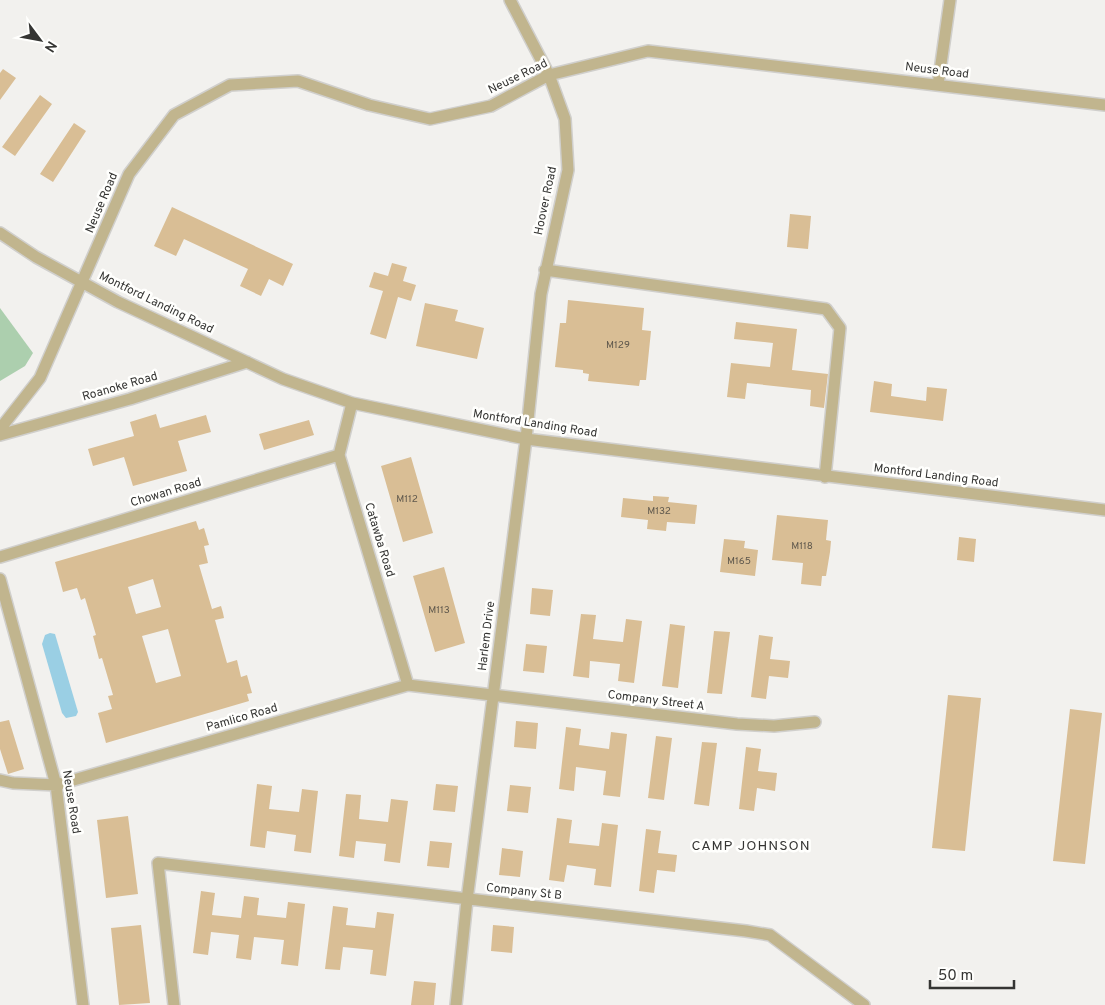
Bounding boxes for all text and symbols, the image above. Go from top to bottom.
north arrow [15,15,65,65]
text: N [40,37,60,55]
street label: Neuse Road [486,56,550,98]
street label: Neuse Road [904,59,970,83]
street label: Hoover Road [531,165,561,237]
street label: Neuse Road [82,170,122,236]
street label: Montford Landing Road [96,268,216,338]
house number: M129 [606,339,630,352]
street label: Roanoke Road [80,369,160,405]
street label: Montford Landing Road [472,406,598,442]
street label: Montford Landing Road [873,460,999,492]
street label: Chowan Road [128,475,204,511]
house number: M112 [396,493,418,506]
street label: Catawba Road [360,501,398,579]
house number: M132 [647,505,671,518]
house number: M118 [791,540,813,553]
house number: M165 [727,555,751,568]
street label: Harlem Drive [475,600,499,672]
house number: M113 [428,604,450,617]
street label: Company Street A [607,687,705,715]
street label: Pamlico Road [204,700,280,736]
street label: Neuse Road [58,769,84,835]
district label: CAMP JOHNSON [691,838,811,855]
street label: Company St B [485,880,563,904]
scale bar [930,958,1014,990]
text: 50 m [938,967,973,986]

